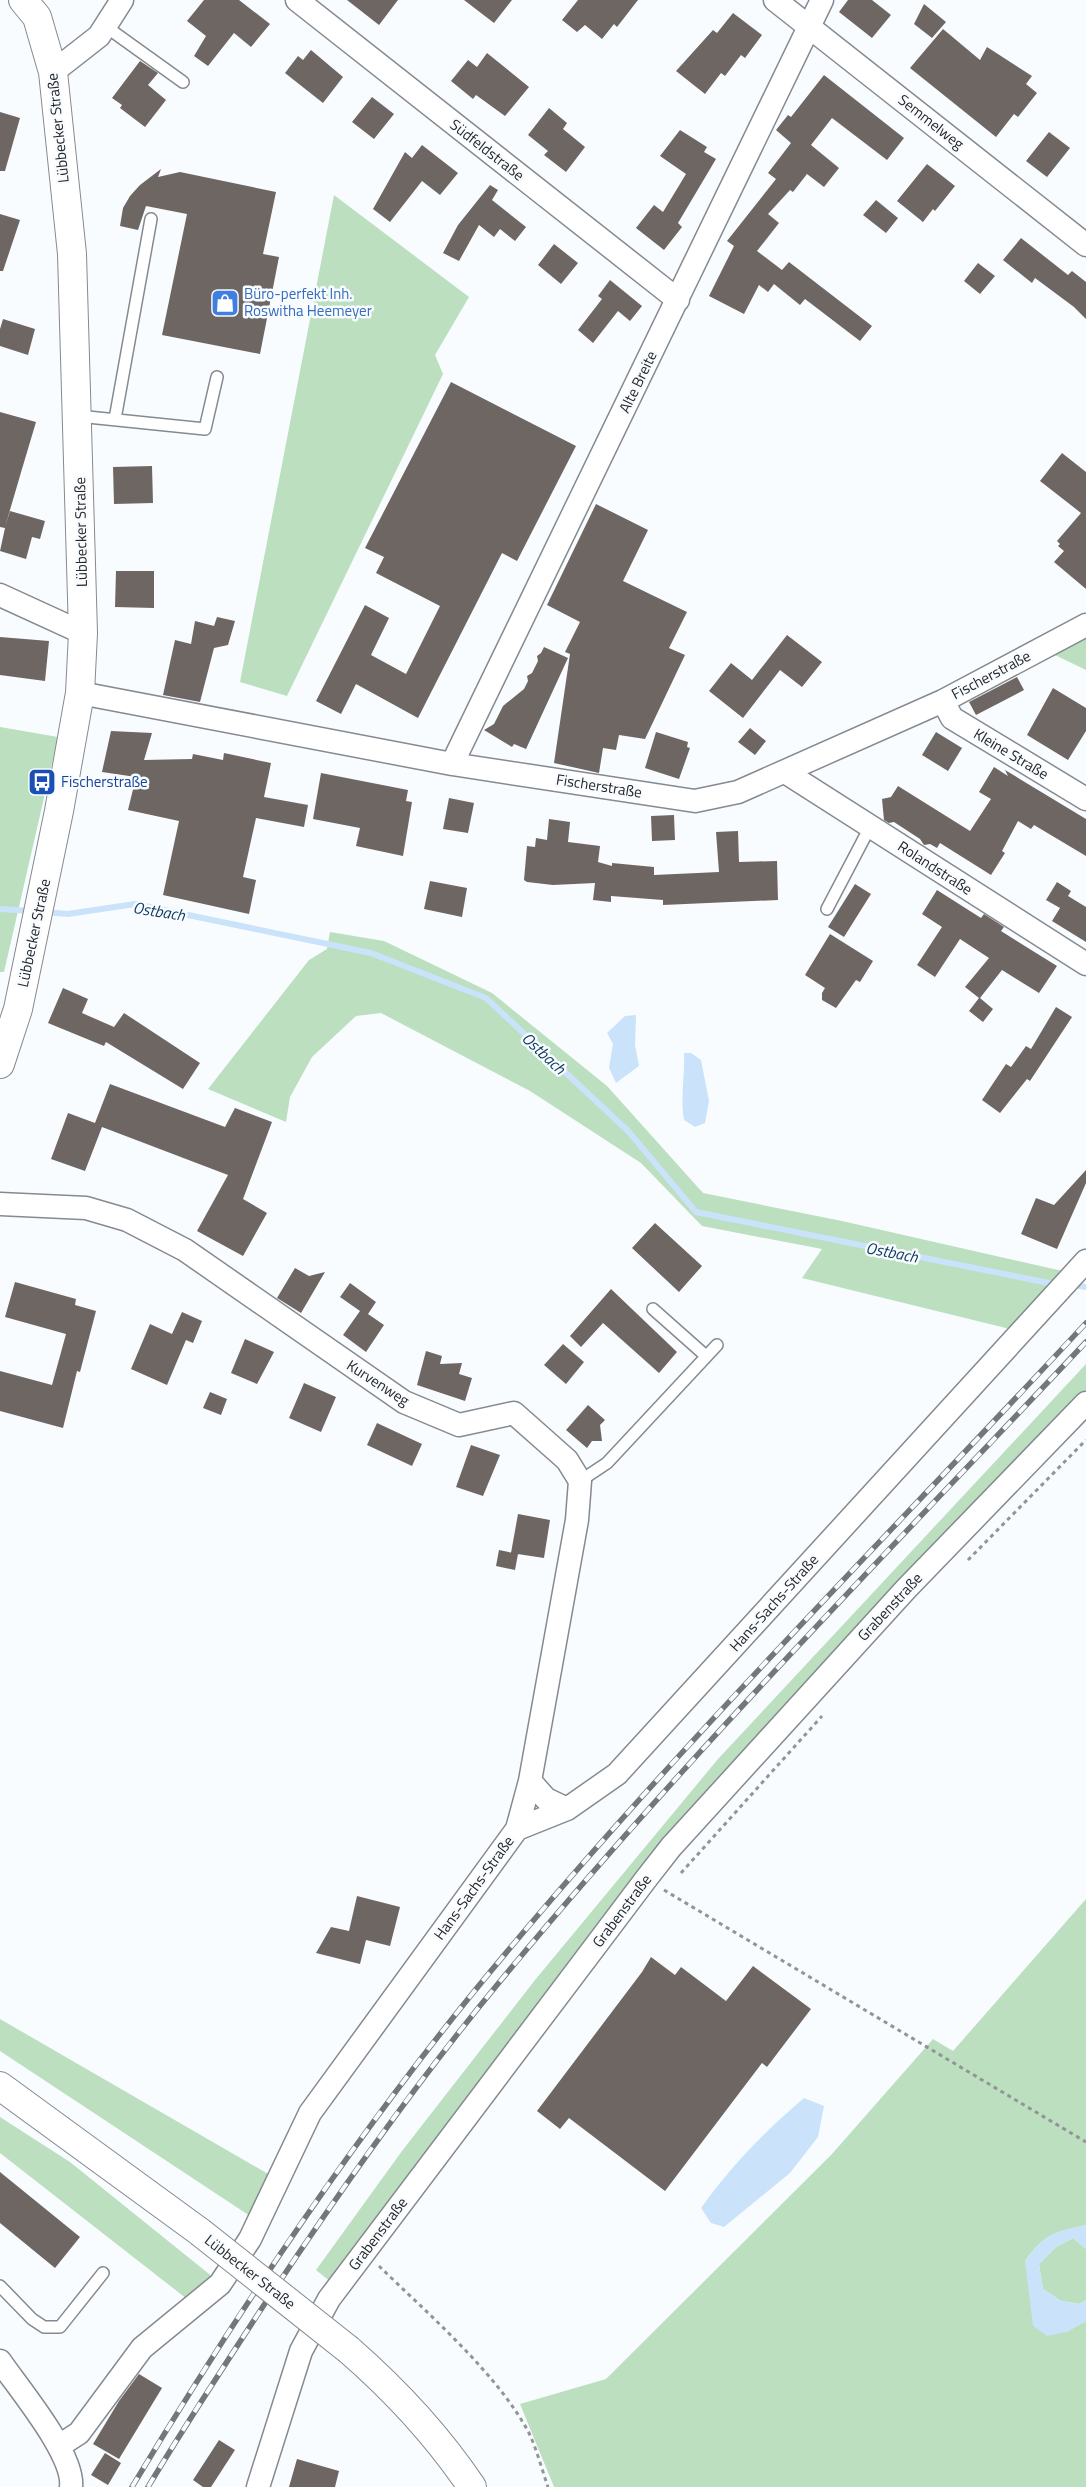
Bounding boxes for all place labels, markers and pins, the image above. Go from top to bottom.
place label: Büro-perfekt Inh. Roswitha Heemeyer [244,282,372,322]
shop icon: Büro-perfekt Inh. Roswitha Heemeyer [210,288,240,318]
bus stop icon: Fischerstraße [27,767,57,797]
place label: Fischerstraße [61,770,148,793]

